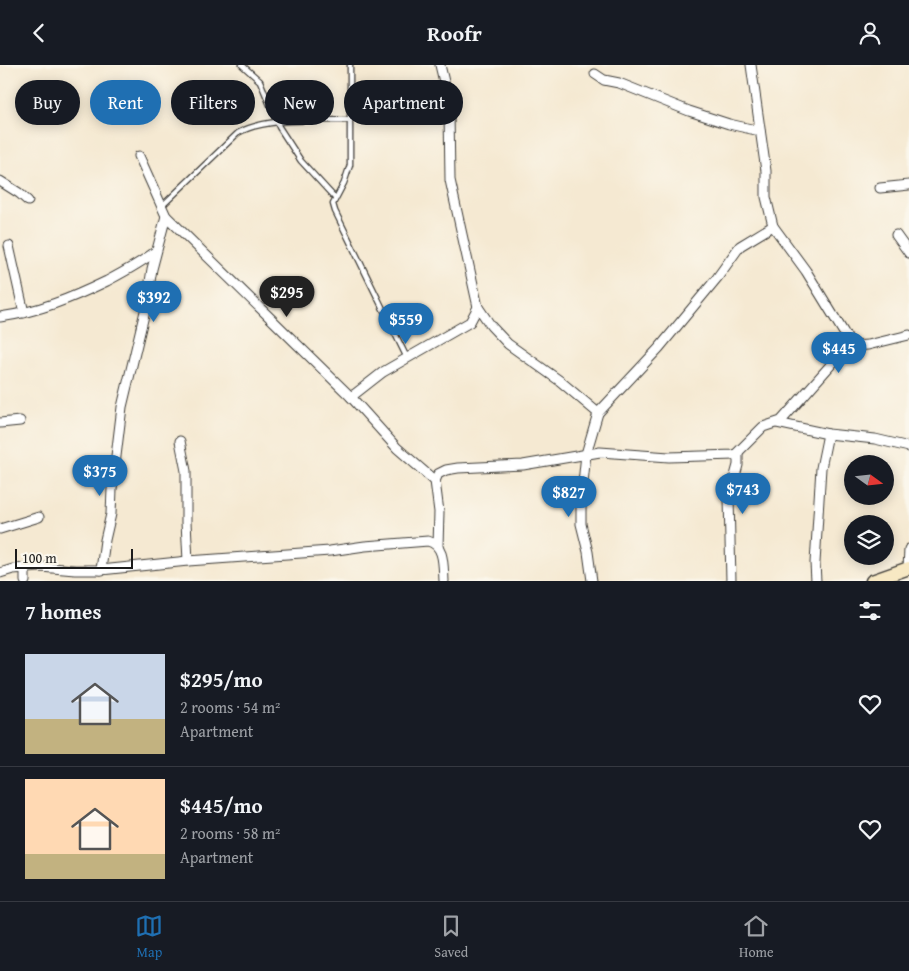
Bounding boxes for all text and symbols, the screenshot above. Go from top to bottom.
text: Roofr [427,17,482,49]
icon: back [25,19,53,47]
icon: person [856,19,884,47]
chip: Buy [15,80,80,125]
chip: Rent [90,80,161,125]
chip: Filters [171,80,255,125]
chip: New [265,80,334,125]
chip: Apartment [344,80,463,125]
pin: $295 [257,275,317,318]
text: $295 [270,280,304,304]
pin: $392 [124,281,184,323]
text: $392 [137,285,171,309]
pin: $559 [376,303,436,345]
text: $559 [389,307,423,331]
pin: $445 [809,331,869,374]
text: $445 [822,336,856,360]
pin: $375 [70,455,130,497]
north arrow [844,455,894,505]
map controls [844,455,894,565]
text: $375 [83,459,117,483]
pin: $743 [713,473,773,515]
pin: $827 [539,475,599,518]
text: $743 [726,477,760,501]
text: $827 [552,480,586,504]
button: layers [844,515,894,565]
scale bar [15,546,132,569]
text: 100 m [22,548,57,568]
text: 7 homes [25,596,101,627]
icon: filters [856,597,884,625]
text: $295/mo [180,664,263,695]
icon: home [65,674,125,734]
icon: heart [856,690,884,718]
text: 2 rooms · 54 m² [180,695,280,719]
text: Apartment [180,719,253,743]
text: $445/mo [180,790,263,821]
icon: home [65,799,125,859]
icon: heart [856,815,884,843]
text: 2 rooms · 58 m² [180,821,280,845]
text: Apartment [180,845,253,869]
tab: Map [135,912,163,962]
tab: Saved [434,912,468,962]
tab: Home [739,912,774,962]

